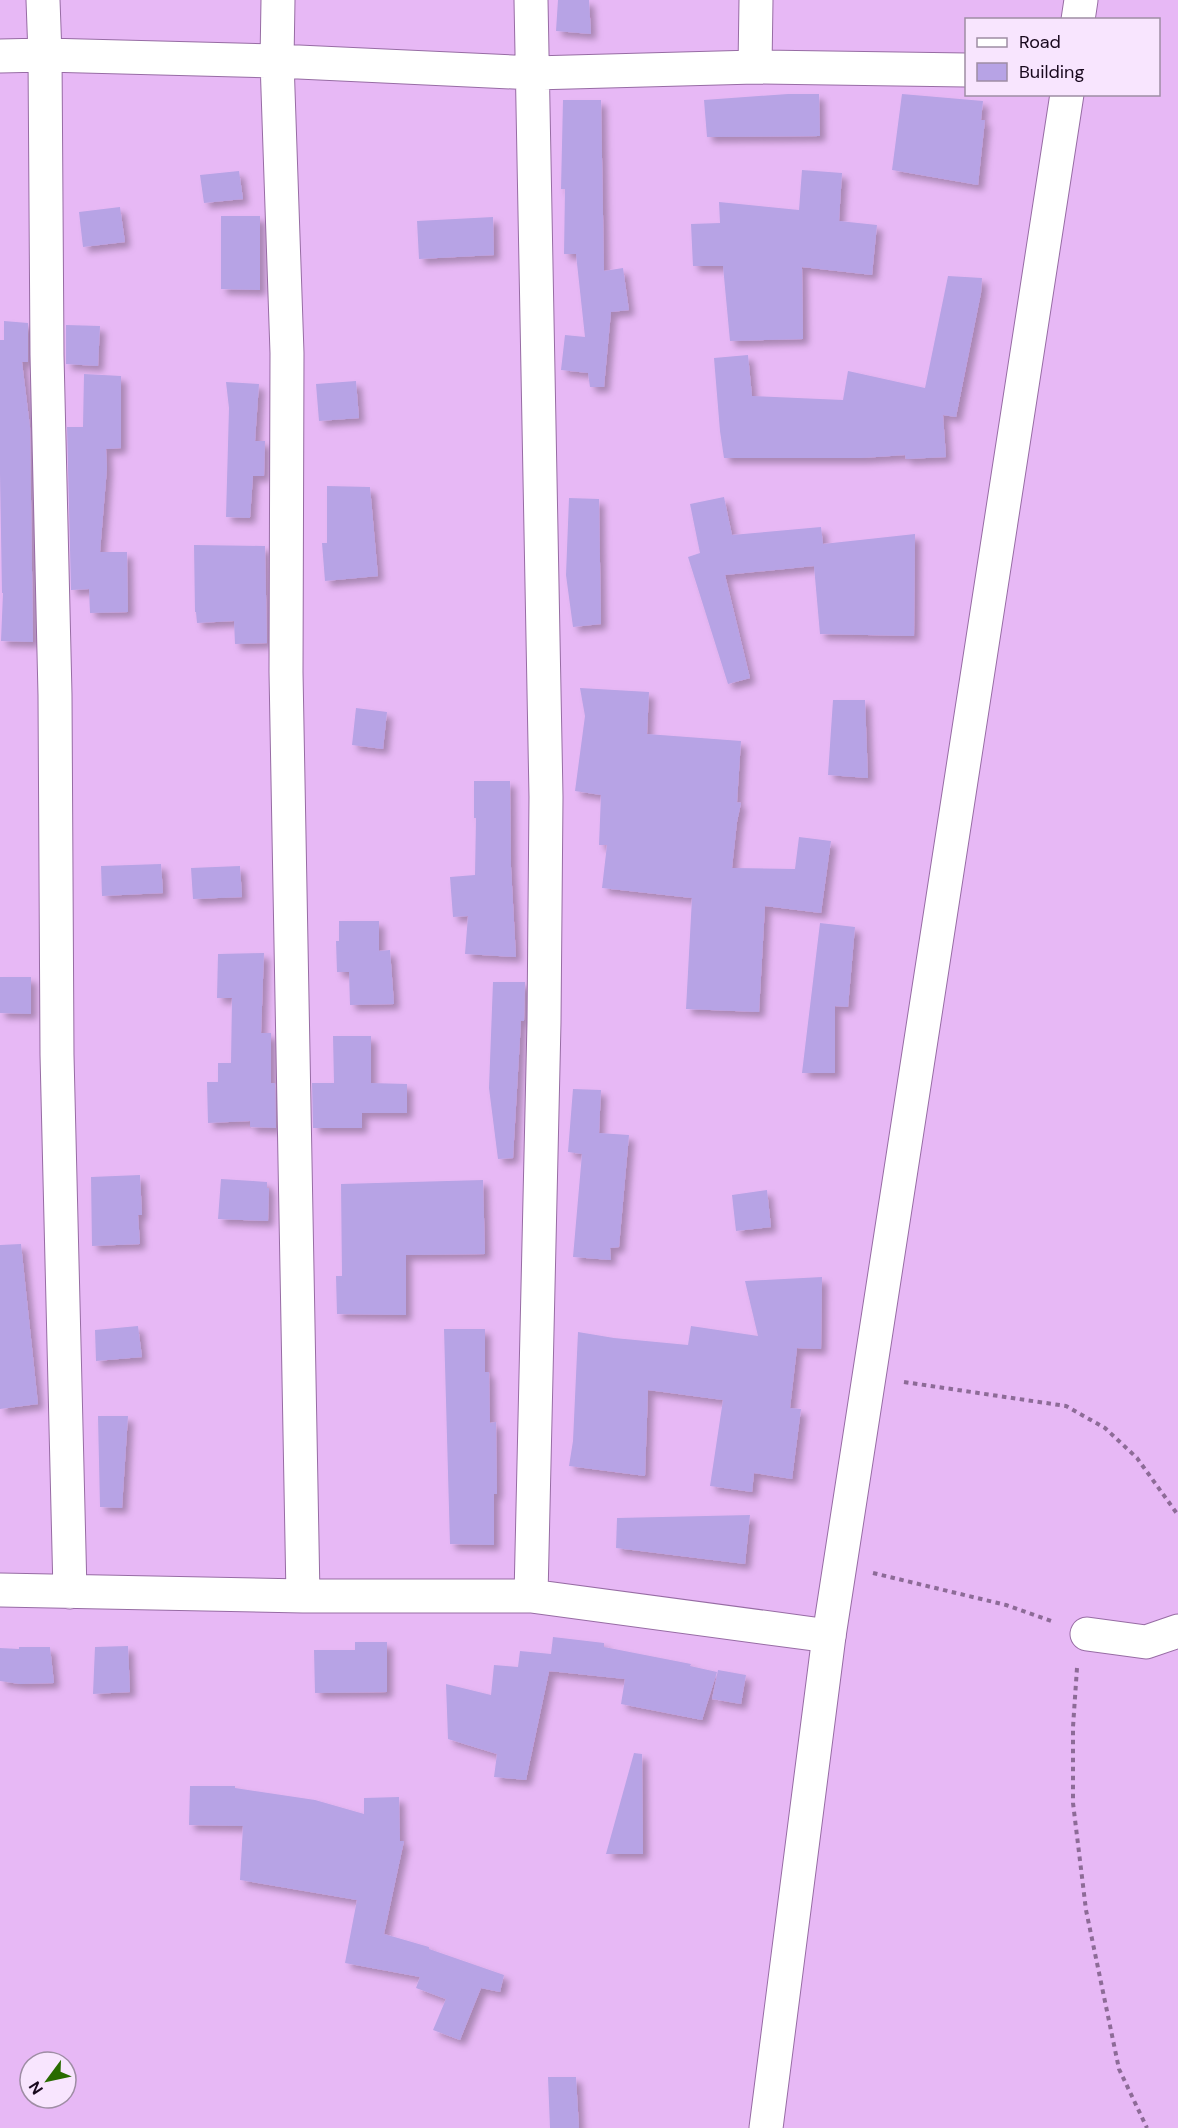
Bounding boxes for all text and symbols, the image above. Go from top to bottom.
legend [965,18,1160,96]
text: Road [1019,30,1061,54]
text: Building [1019,60,1084,84]
north arrow [18,2050,78,2110]
text: N [24,2077,48,2099]

